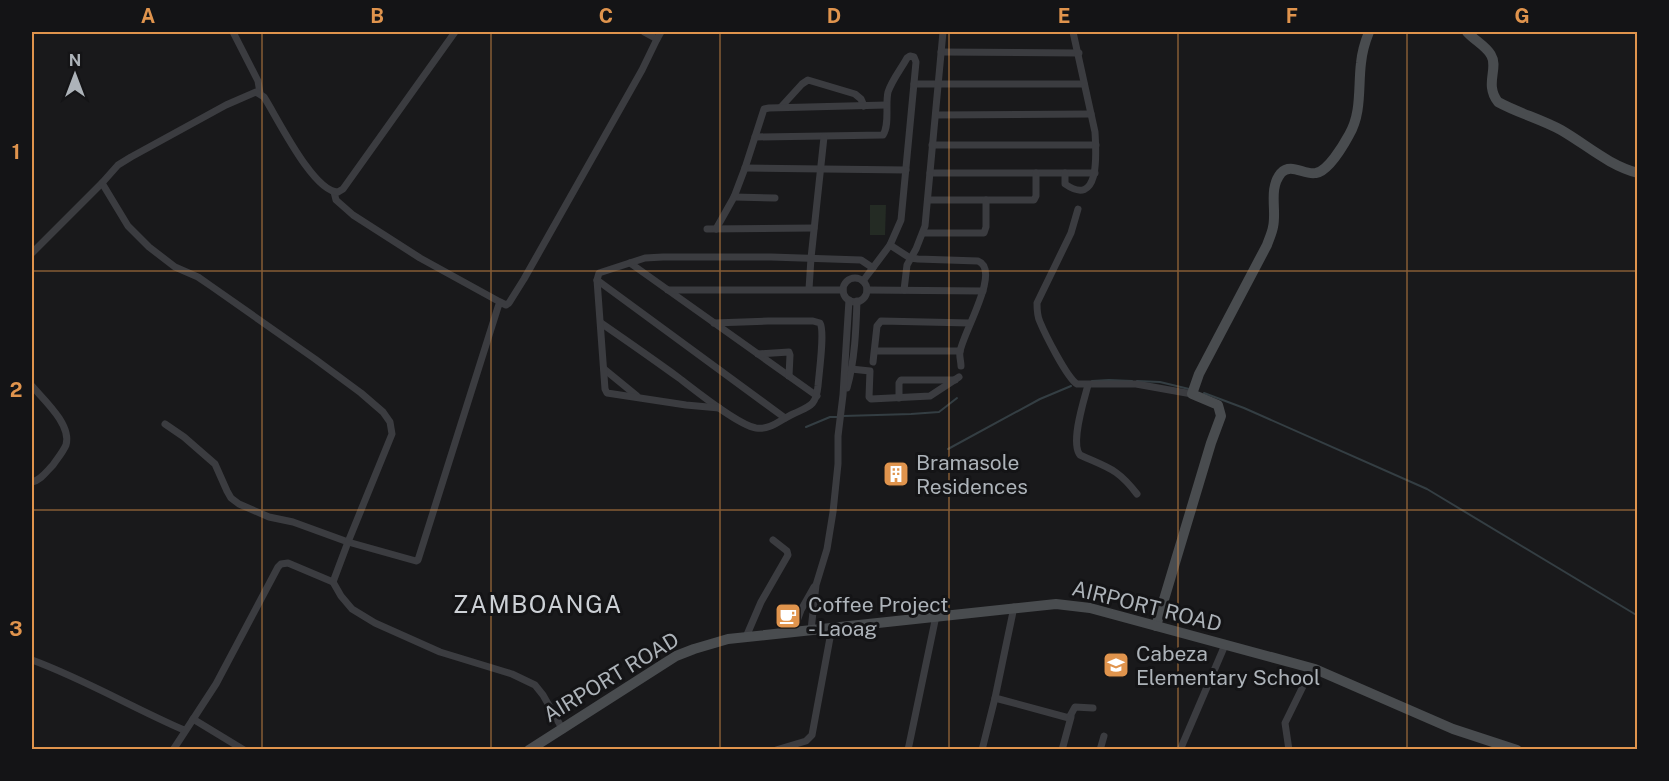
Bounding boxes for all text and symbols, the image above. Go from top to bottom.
text: A [141,4,155,28]
text: B [370,4,384,28]
text: C [599,4,613,28]
text: D [827,4,841,28]
text: E [1058,4,1070,28]
text: F [1286,4,1298,28]
text: G [1514,4,1530,28]
north arrow [45,45,105,105]
text: N [69,51,81,70]
text: 1 [12,140,20,164]
text: 2 [10,378,22,402]
place label: Bramasole Residences [916,450,1028,499]
building icon: Bramasole Residences [881,459,911,489]
street label: AIRPORT ROAD [1069,575,1225,637]
district label: ZAMBOANGA [453,590,623,618]
place label: Coffee Project - Laoag [808,592,948,641]
cafe icon: Coffee Project - Laoag [773,601,803,631]
text: 3 [9,617,23,641]
street label: AIRPORT ROAD [539,627,683,727]
place label: Cabeza Elementary School [1136,641,1320,690]
school or university icon: Cabeza Elementary School [1101,650,1131,680]

